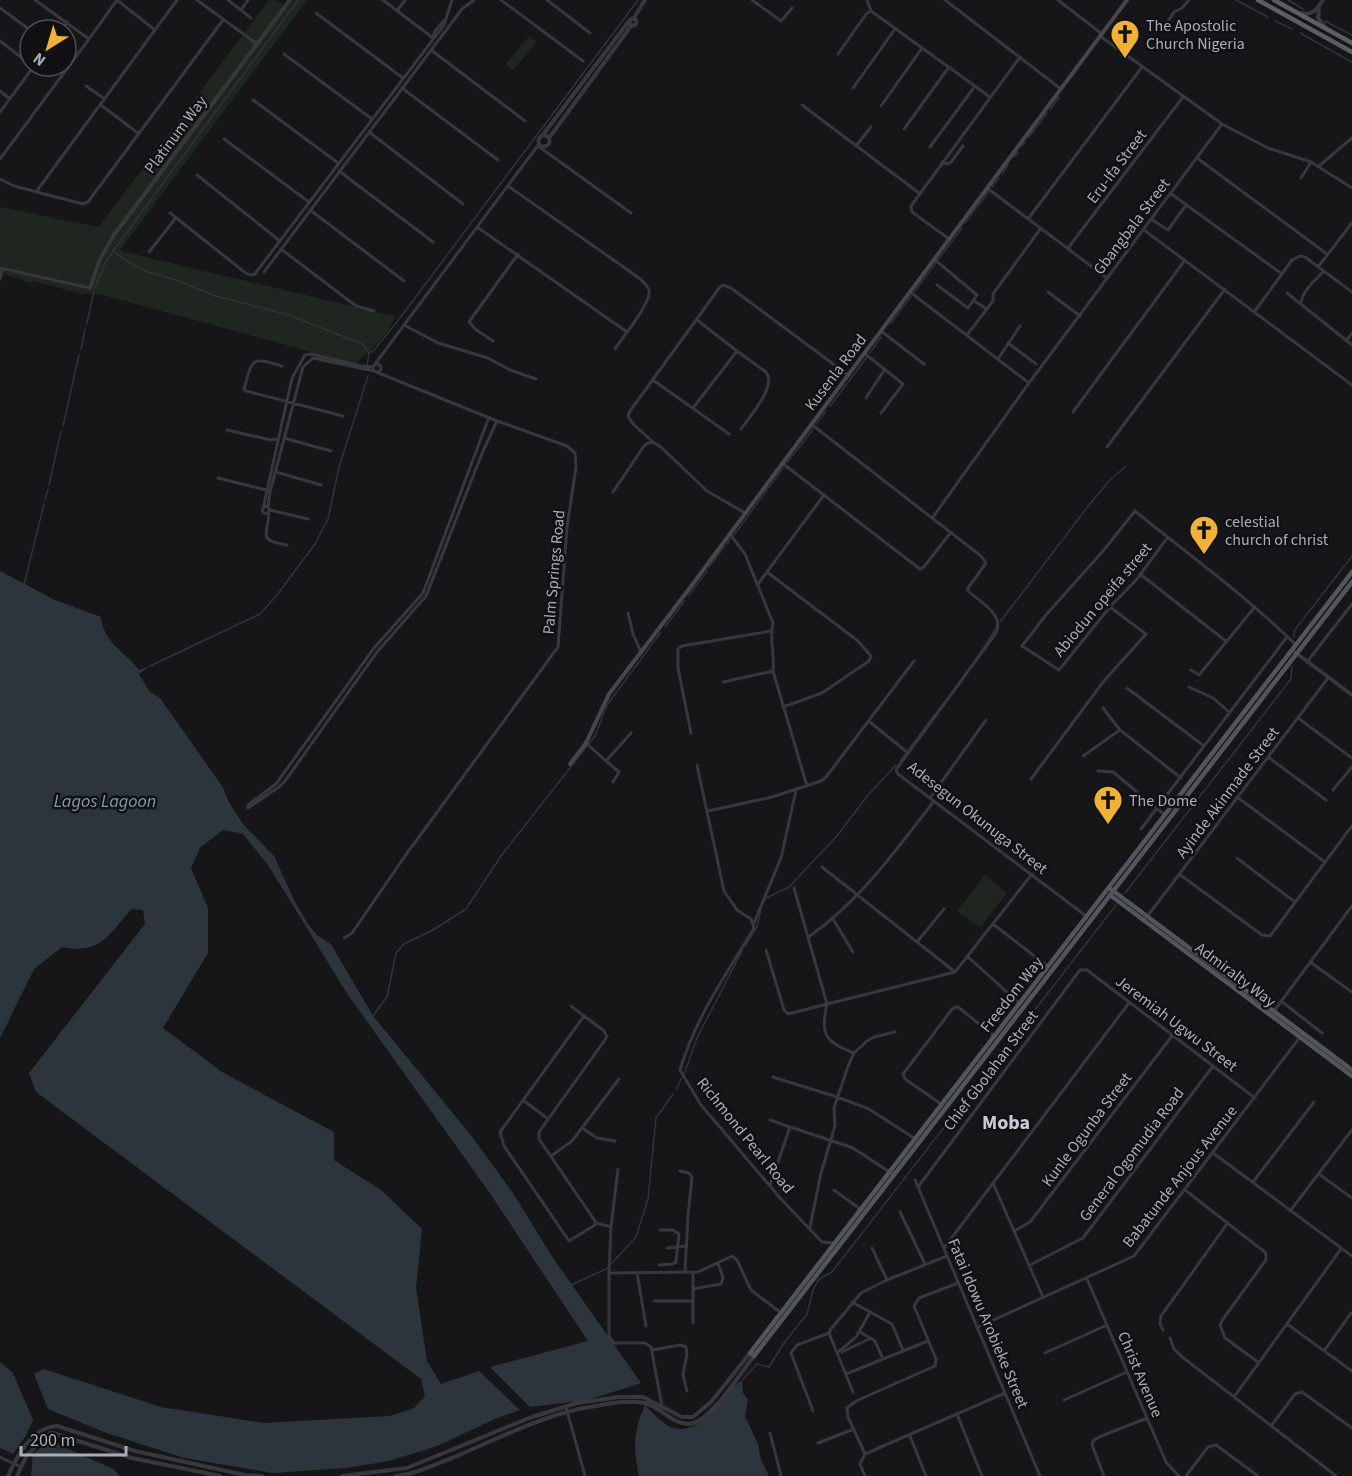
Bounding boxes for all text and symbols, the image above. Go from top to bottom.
place label: The Apostolic Church Nigeria [1146,15,1245,55]
north arrow [18,18,78,78]
church icon: The Apostolic Church Nigeria [1109,18,1141,60]
text: N [29,47,50,71]
street label: Platinum Way [139,91,213,178]
street label: Eru-Ifa Street [1082,125,1152,208]
street label: Gbangbala Street [1088,173,1176,279]
street label: Kusenla Road [800,330,872,415]
street label: Palm Springs Road [538,509,570,635]
place label: celestial church of christ [1225,511,1329,551]
church icon: celestial church of christ [1188,514,1220,556]
street label: Abiodun opeifa street [1048,537,1158,661]
street label: Ayinde Akinmade Street [1171,722,1285,863]
street label: Adesegun Okunuga Street [903,756,1053,880]
church icon: The Dome [1092,784,1124,826]
water label: Lagos Lagoon [54,789,156,814]
place label: The Dome [1129,790,1197,812]
street label: Admiralty Way [1190,937,1281,1013]
street label: Freedom Way [975,952,1049,1037]
street label: Jeremiah Ugwu Street [1111,971,1242,1077]
street label: Chief Gbolahan Street [938,1005,1044,1135]
street label: Kunle Ogunba Street [1037,1067,1137,1191]
street label: Richmond Pearl Road [692,1073,799,1198]
street label: General Ogomudia Road [1074,1083,1189,1226]
street label: Babatunde Anjous Avenue [1117,1101,1242,1252]
district label: Moba [982,1109,1030,1137]
street label: Fatai Idowu Arobieke Street [942,1235,1034,1412]
street label: Christ Avenue [1112,1328,1168,1421]
scale bar [21,1419,126,1457]
text: 200 m [30,1428,75,1453]

